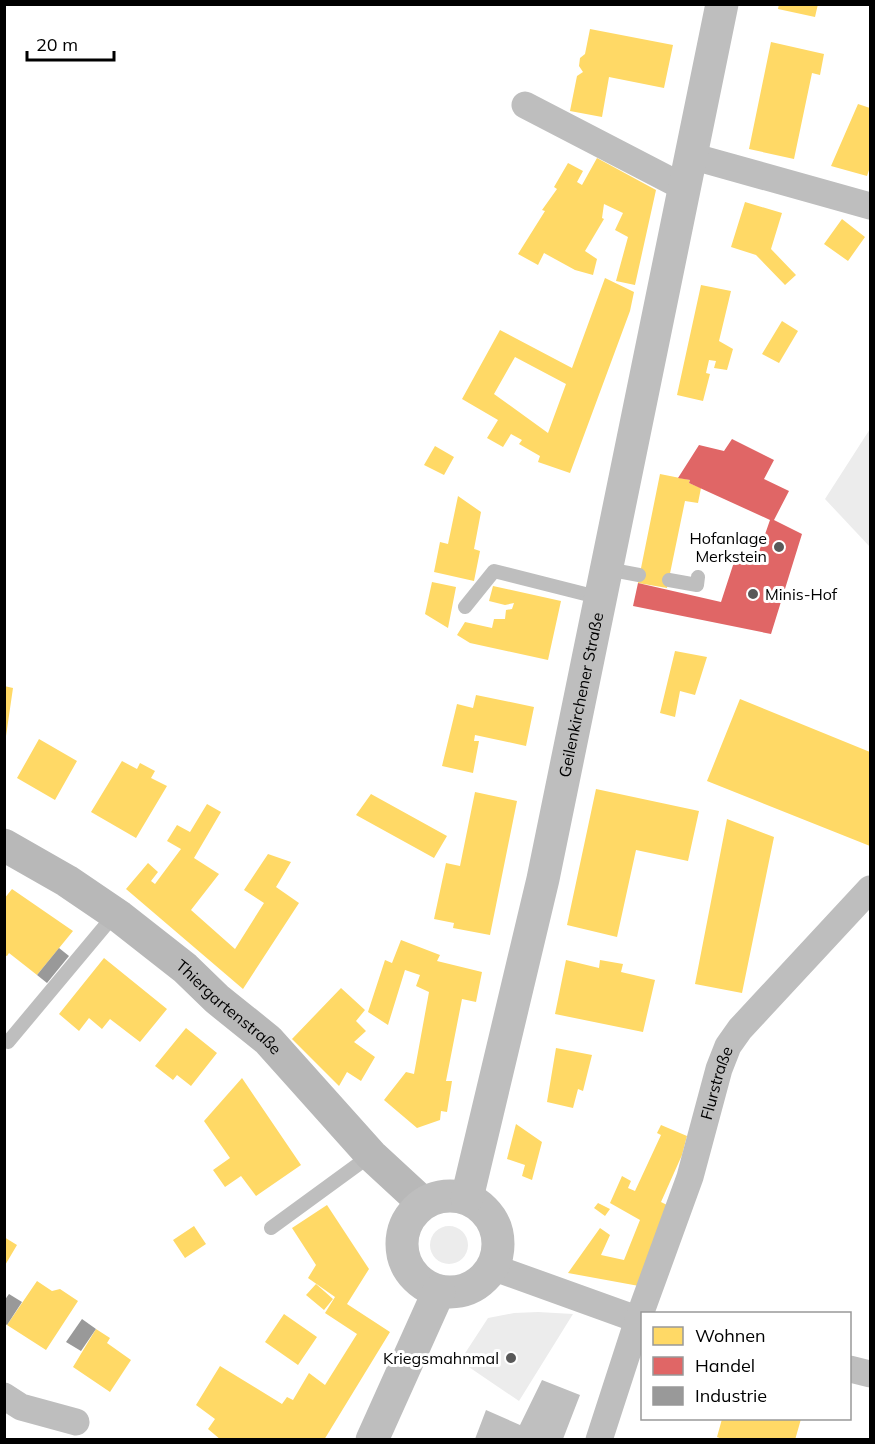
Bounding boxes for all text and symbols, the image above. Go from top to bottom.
scale bar [27,24,114,62]
text: 20 m [36,33,78,56]
place label: Hofanlage Merkstein [690,528,767,566]
marker: Hofanlage Merkstein [772,540,786,554]
place label: Minis-Hof [765,584,838,604]
marker: Minis-Hof [746,587,760,601]
street label: Geilenkirchener Straße [554,611,607,779]
street label: Thiergartenstraße [172,955,286,1058]
street label: Flurstraße [696,1043,737,1122]
legend [641,1312,851,1420]
text: Wohnen [695,1324,766,1347]
place label: Kriegsmahnmal [383,1348,499,1368]
marker: Kriegsmahnmal [504,1351,518,1365]
text: Handel [695,1354,755,1377]
text: Industrie [695,1384,767,1407]

